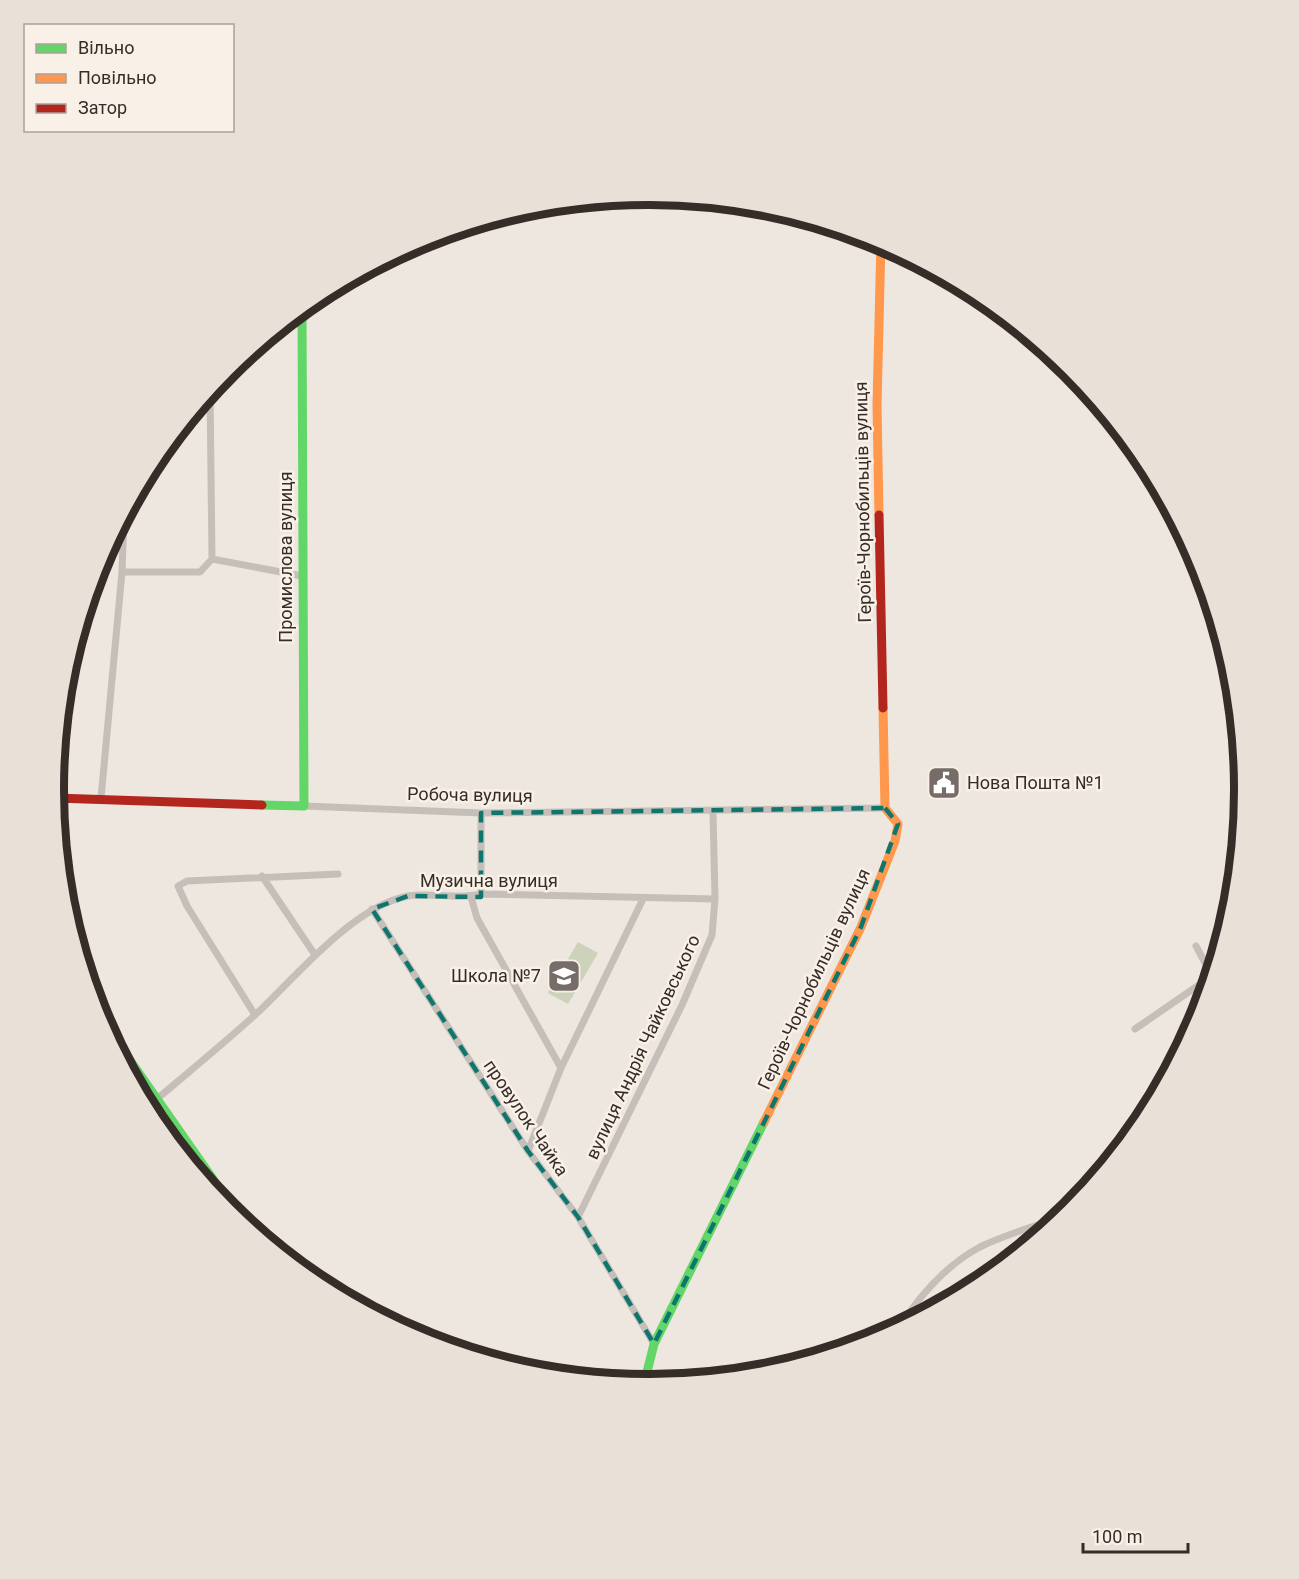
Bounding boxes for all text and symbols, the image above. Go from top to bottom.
legend [24,24,234,132]
text: Вільно [78,37,134,58]
text: Повільно [78,67,157,88]
text: Затор [78,97,127,118]
street label: Героїв-Чорнобильців вулиця [850,381,875,623]
street label: Промислова вулиця [275,471,296,643]
public building icon: Нова Пошта №1 [926,765,962,801]
place label: Нова Пошта №1 [967,772,1104,793]
street label: Робоча вулиця [407,783,533,806]
street label: Героїв-Чорнобильців вулиця [753,865,874,1093]
street label: Музична вулиця [420,870,558,891]
street label: вулиця Андрія Чайковського [581,931,704,1162]
school or university icon: Школа №7 [546,958,582,994]
place label: Школа №7 [451,965,541,986]
street label: провулок Чайка [480,1055,573,1180]
scale bar [1083,1516,1188,1554]
text: 100 m [1092,1526,1143,1547]

